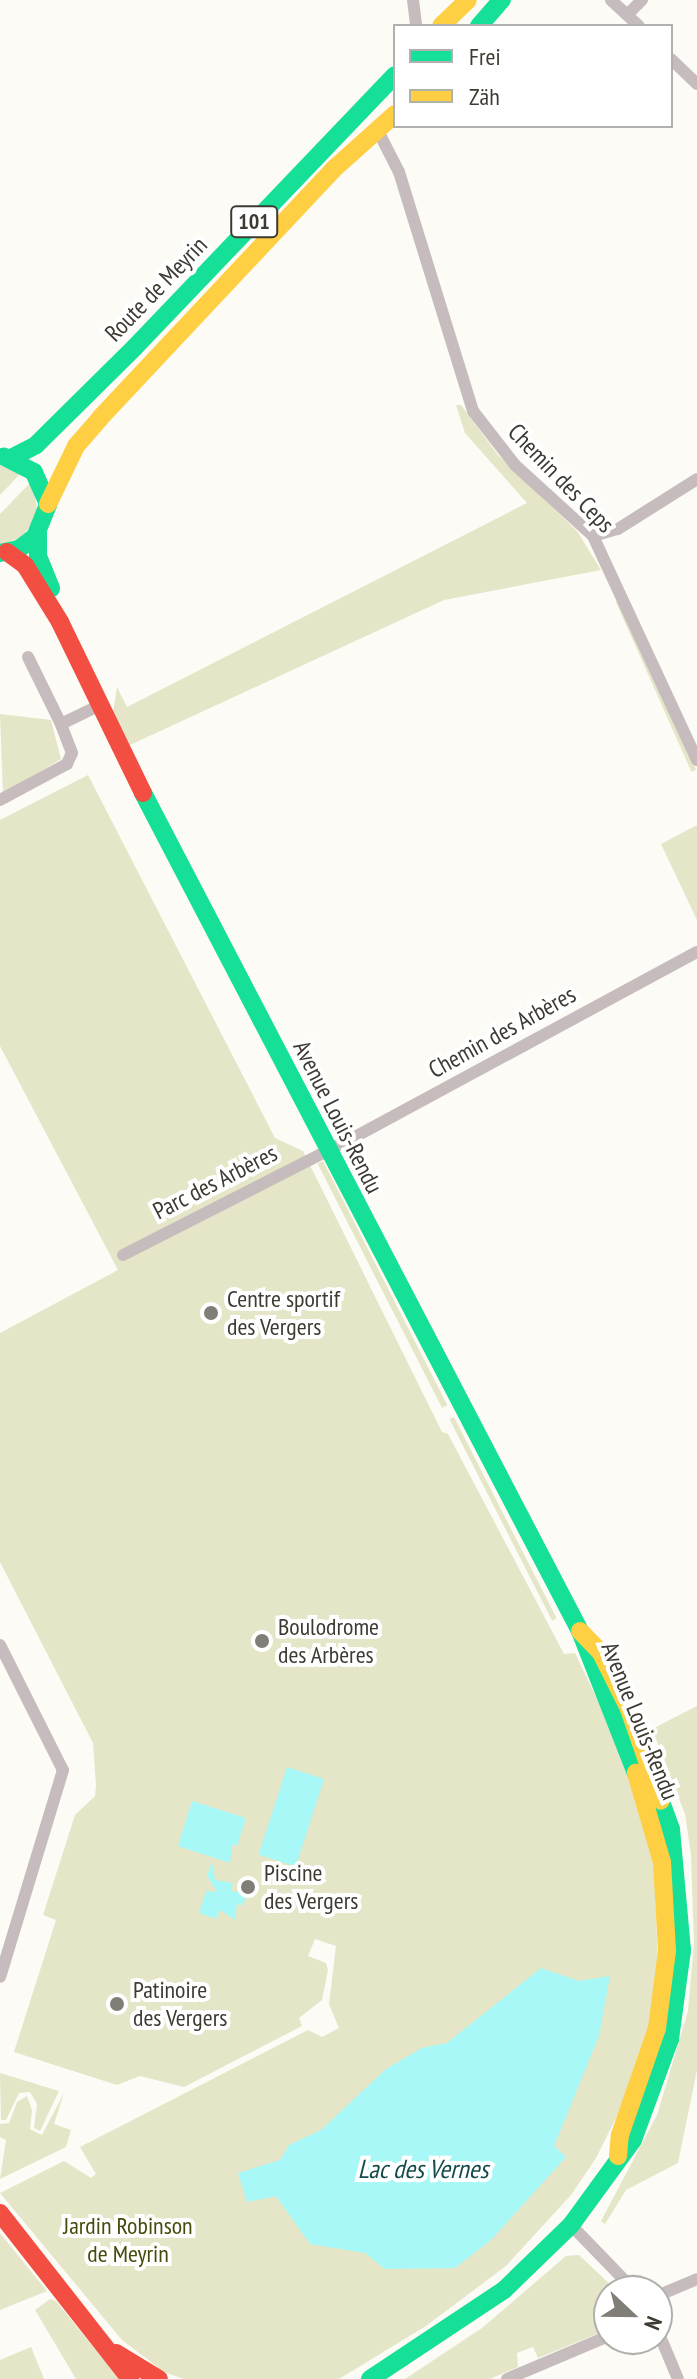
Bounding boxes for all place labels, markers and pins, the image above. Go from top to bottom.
place label: Centre sportif des Vergers [227,1285,340,1341]
marker: Centre sportif des Vergers [202,1304,220,1322]
place label: Boulodrome des Arbères [278,1613,379,1669]
marker: Boulodrome des Arbères [253,1632,271,1650]
place label: Piscine des Vergers [264,1859,359,1915]
marker: Piscine des Vergers [239,1878,257,1896]
place label: Patinoire des Vergers [133,1976,228,2032]
marker: Patinoire des Vergers [108,1995,126,2013]

